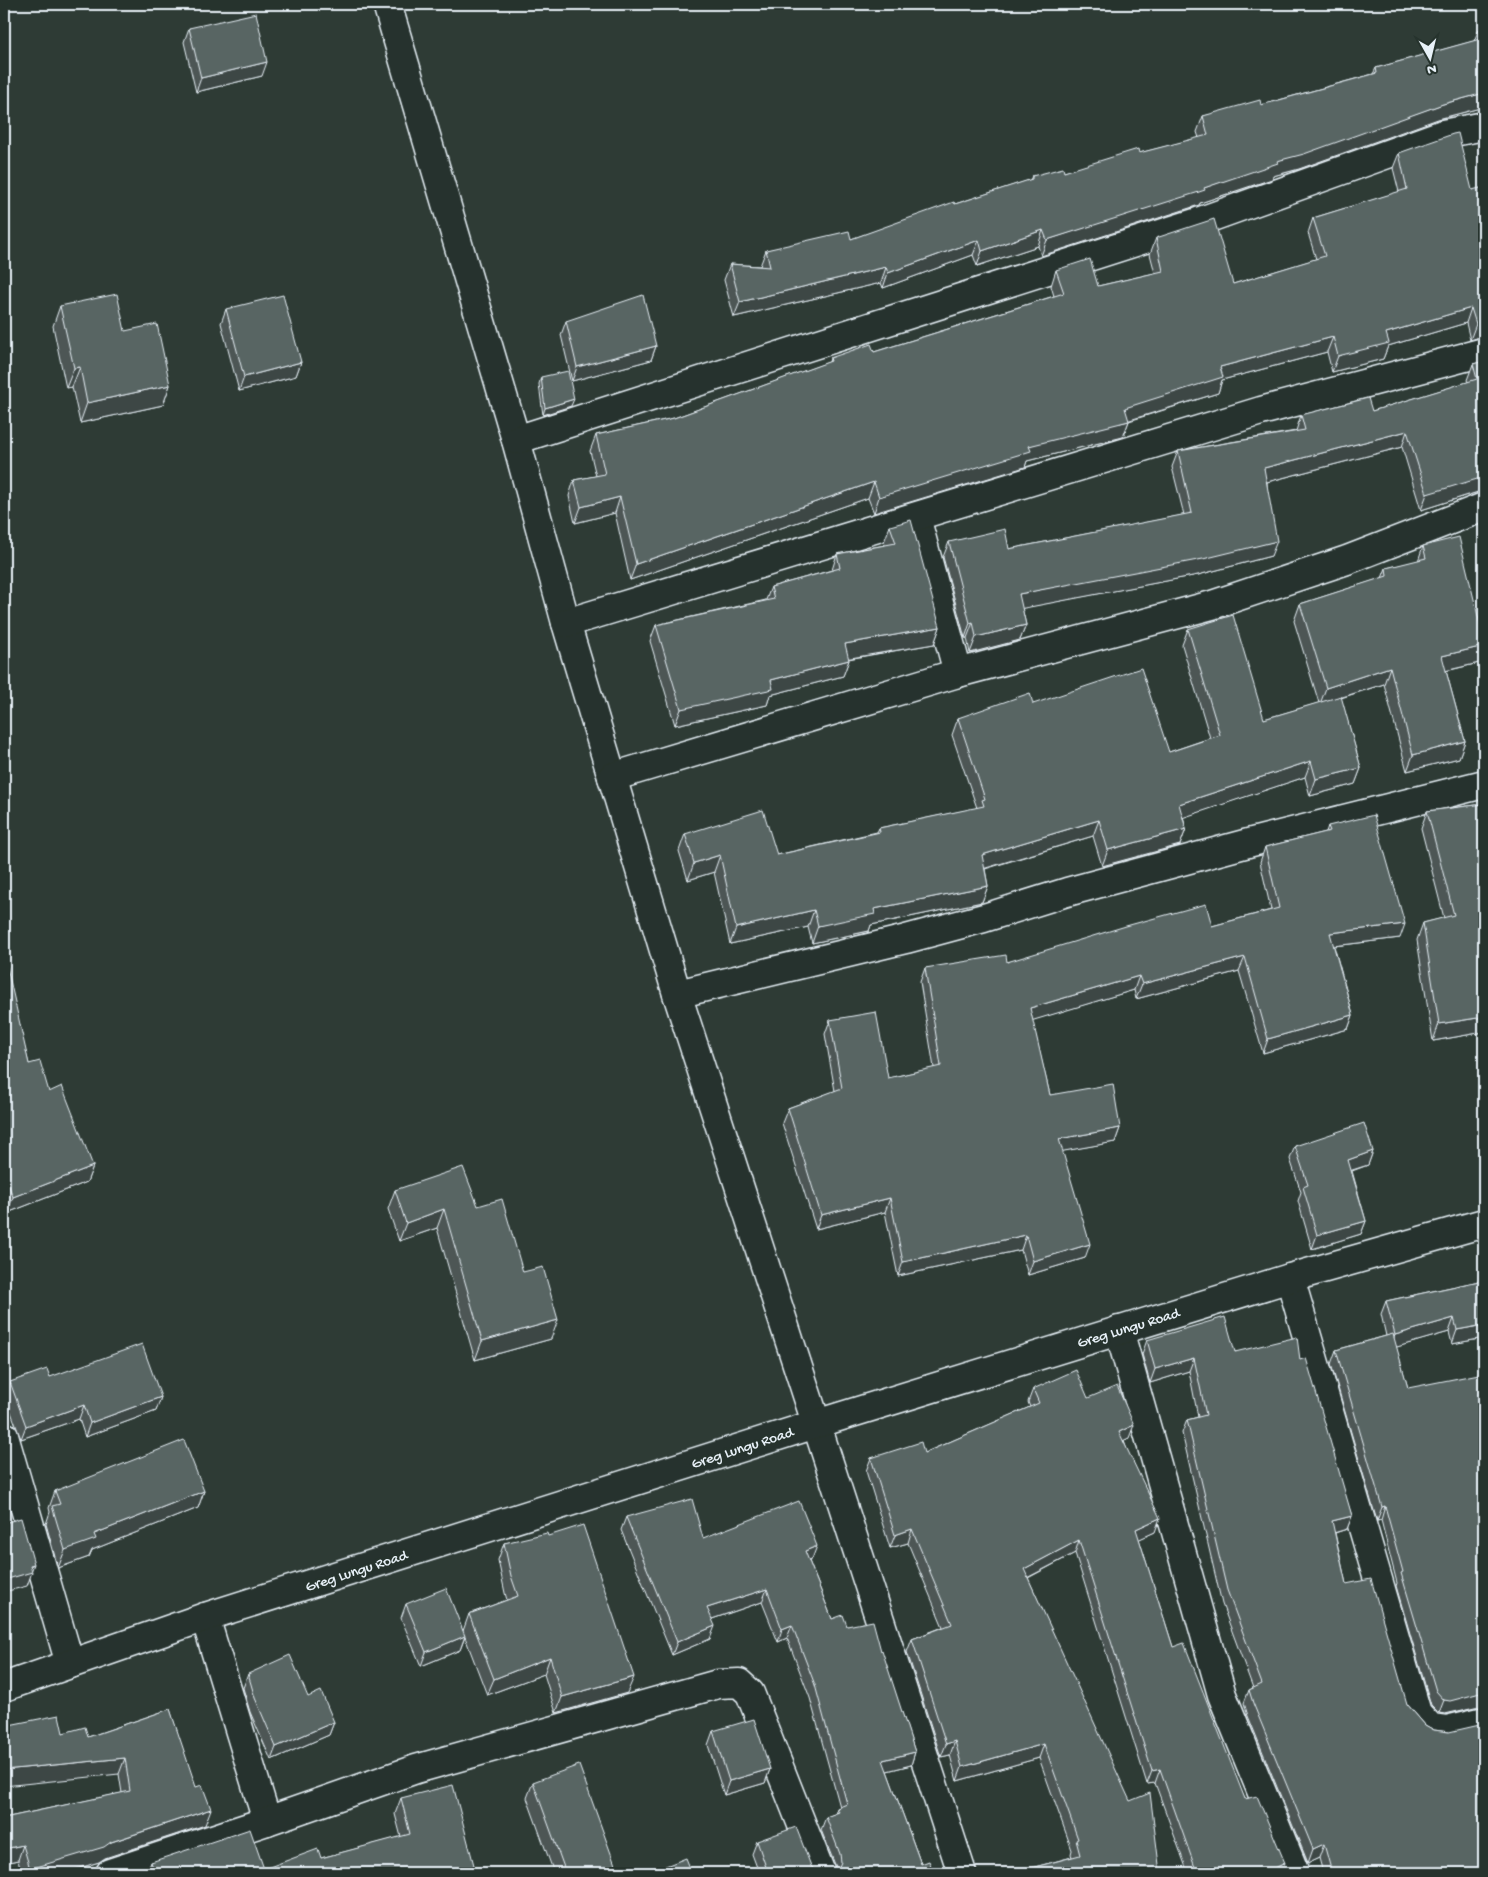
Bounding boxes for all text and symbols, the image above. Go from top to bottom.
north arrow [1406,32,1456,82]
text: N [1426,59,1437,77]
street label: Greg Lungu Road [1075,1304,1183,1353]
street label: Greg Lungu Road [689,1424,797,1474]
street label: Greg Lungu Road [303,1547,411,1597]

